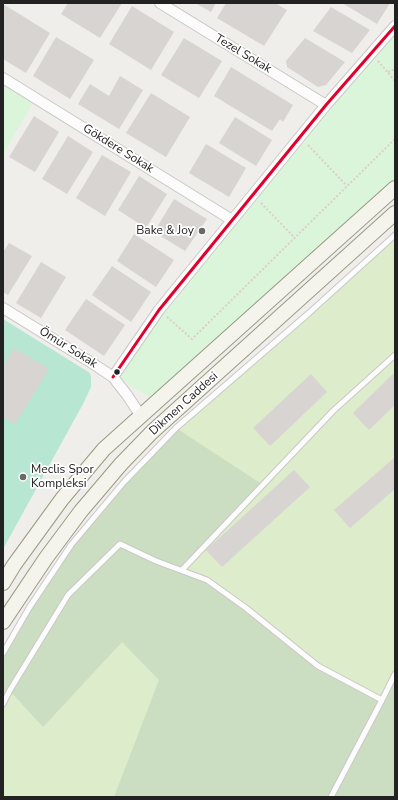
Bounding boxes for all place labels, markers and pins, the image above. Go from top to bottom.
place label: Bake & Joy [136,224,194,238]
marker: Bake & Joy [197,226,207,236]
unlabelled marker [112,367,122,377]
place label: Meclis Spor Kompleksi [31,463,94,491]
marker: Meclis Spor Kompleksi [18,472,28,482]

